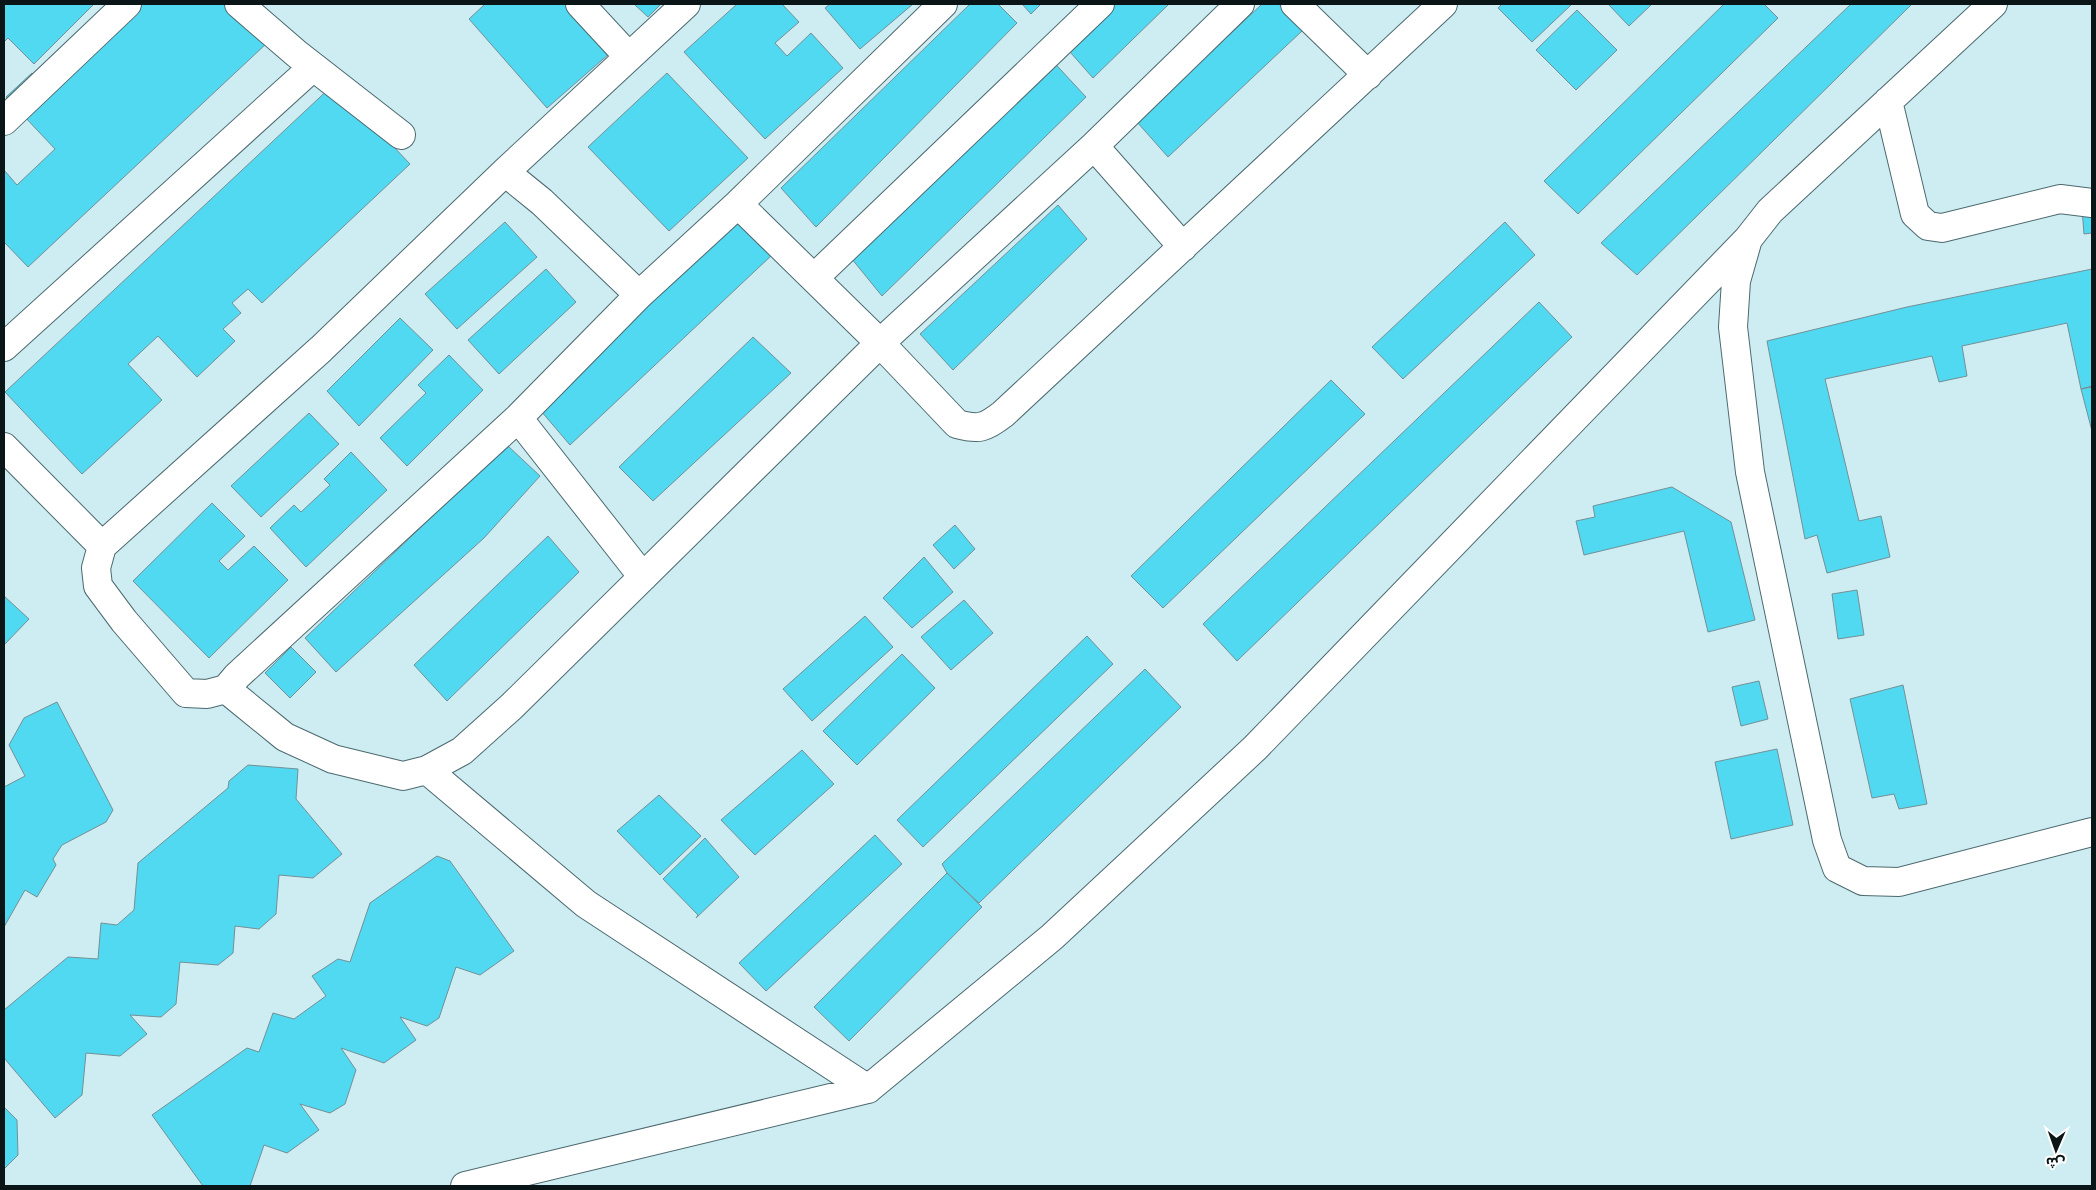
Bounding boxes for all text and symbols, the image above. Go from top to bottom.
north arrow [2031,1125,2081,1175]
text: ش [2046,1155,2065,1171]

